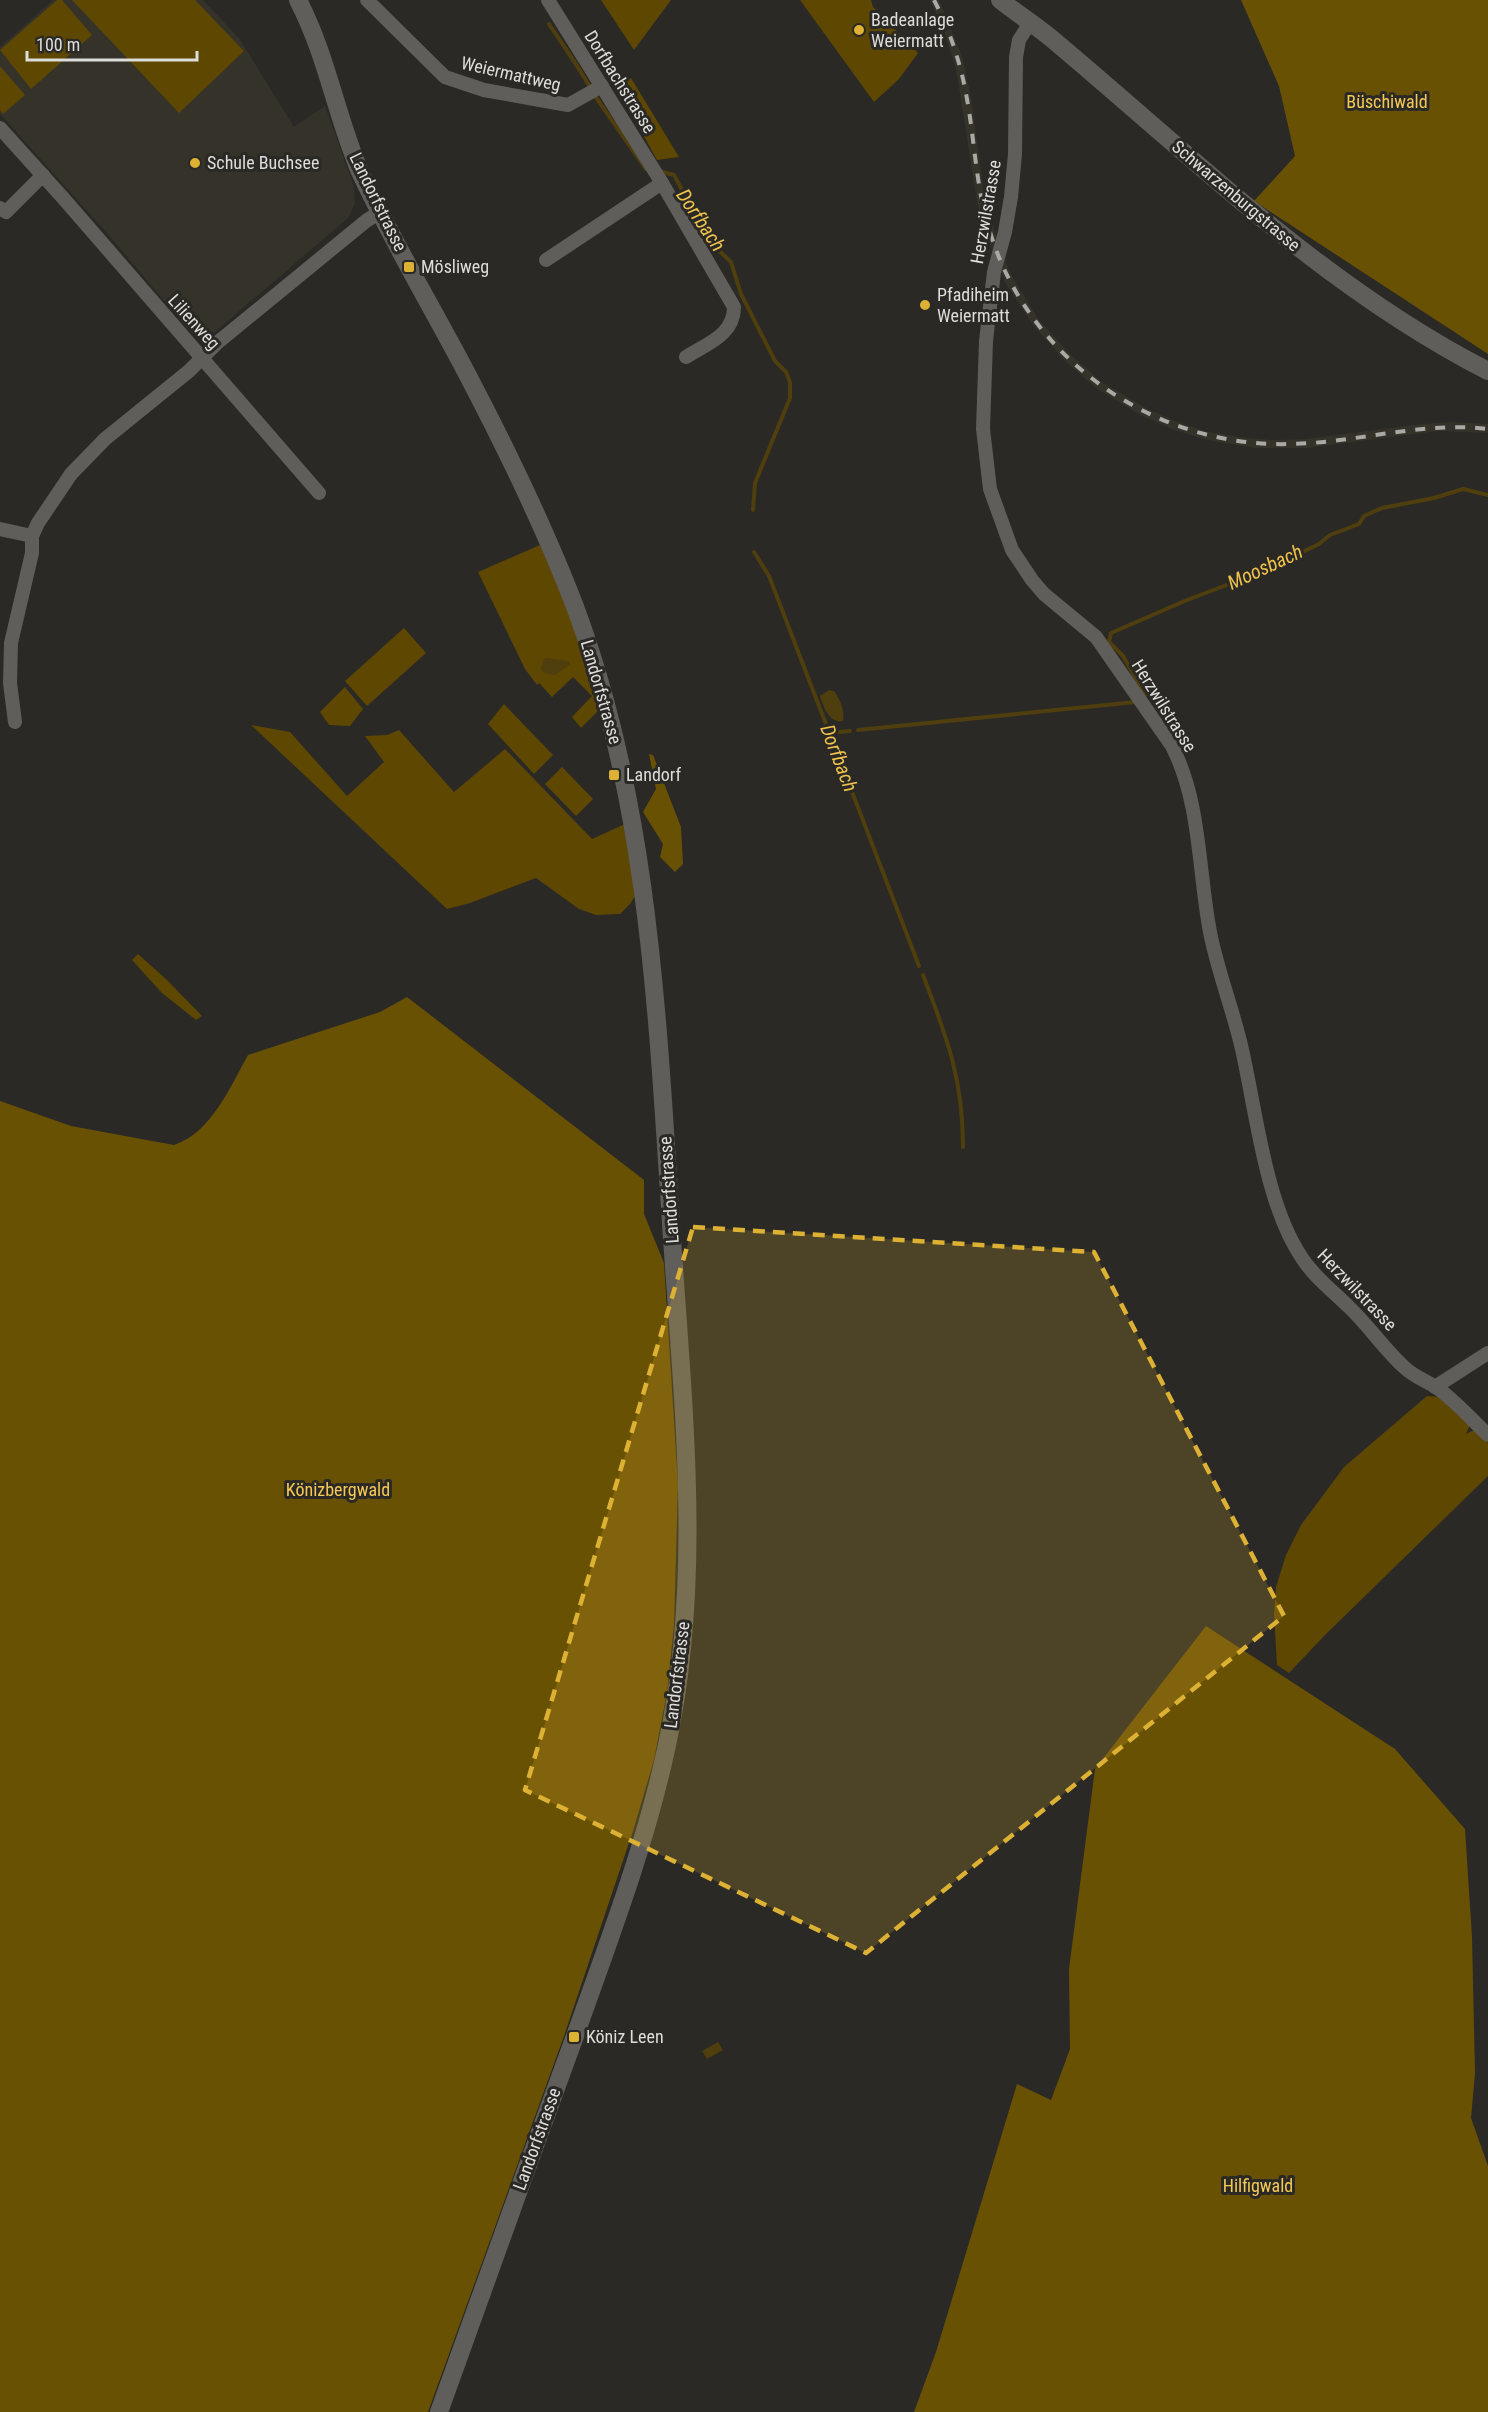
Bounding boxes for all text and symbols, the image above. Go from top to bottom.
place label: Badeanlage Weiermatt [871,9,954,51]
marker: Badeanlage Weiermatt [852,23,866,37]
scale bar [27,24,196,62]
street label: Dorfbachstrasse [580,26,660,137]
text: 100 m [36,34,80,55]
street label: Weiermattweg [459,52,563,95]
park label: Büschiwald [1346,91,1428,112]
street label: Schwarzenburgstrasse [1168,136,1305,255]
street label: Landorfstrasse [345,149,411,255]
place label: Schule Buchsee [207,152,319,173]
marker: Schule Buchsee [188,156,202,170]
street label: Herzwilstrasse [966,158,1005,265]
water label: Dorfbach [671,184,731,256]
place label: Mösliweg [421,256,489,277]
marker: Mösliweg [402,260,416,274]
place label: Pfadiheim Weiermatt [937,284,1010,326]
street label: Lilienweg [164,290,225,354]
marker: Pfadiheim Weiermatt [918,298,932,312]
water label: Moosbach [1224,539,1306,595]
street label: Landorfstrasse [577,637,626,746]
street label: Herzwilstrasse [1128,656,1201,756]
water label: Dorfbach [815,721,863,795]
place label: Landorf [626,764,681,785]
marker: Landorf [607,768,621,782]
street label: Landorfstrasse [654,1136,683,1244]
street label: Herzwilstrasse [1313,1245,1401,1335]
park label: Könizbergwald [286,1479,390,1500]
street label: Landorfstrasse [660,1620,693,1729]
place label: Köniz Leen [586,2026,664,2047]
marker: Köniz Leen [567,2030,581,2044]
street label: Landorfstrasse [508,2085,565,2193]
park label: Hilfigwald [1223,2175,1293,2196]

